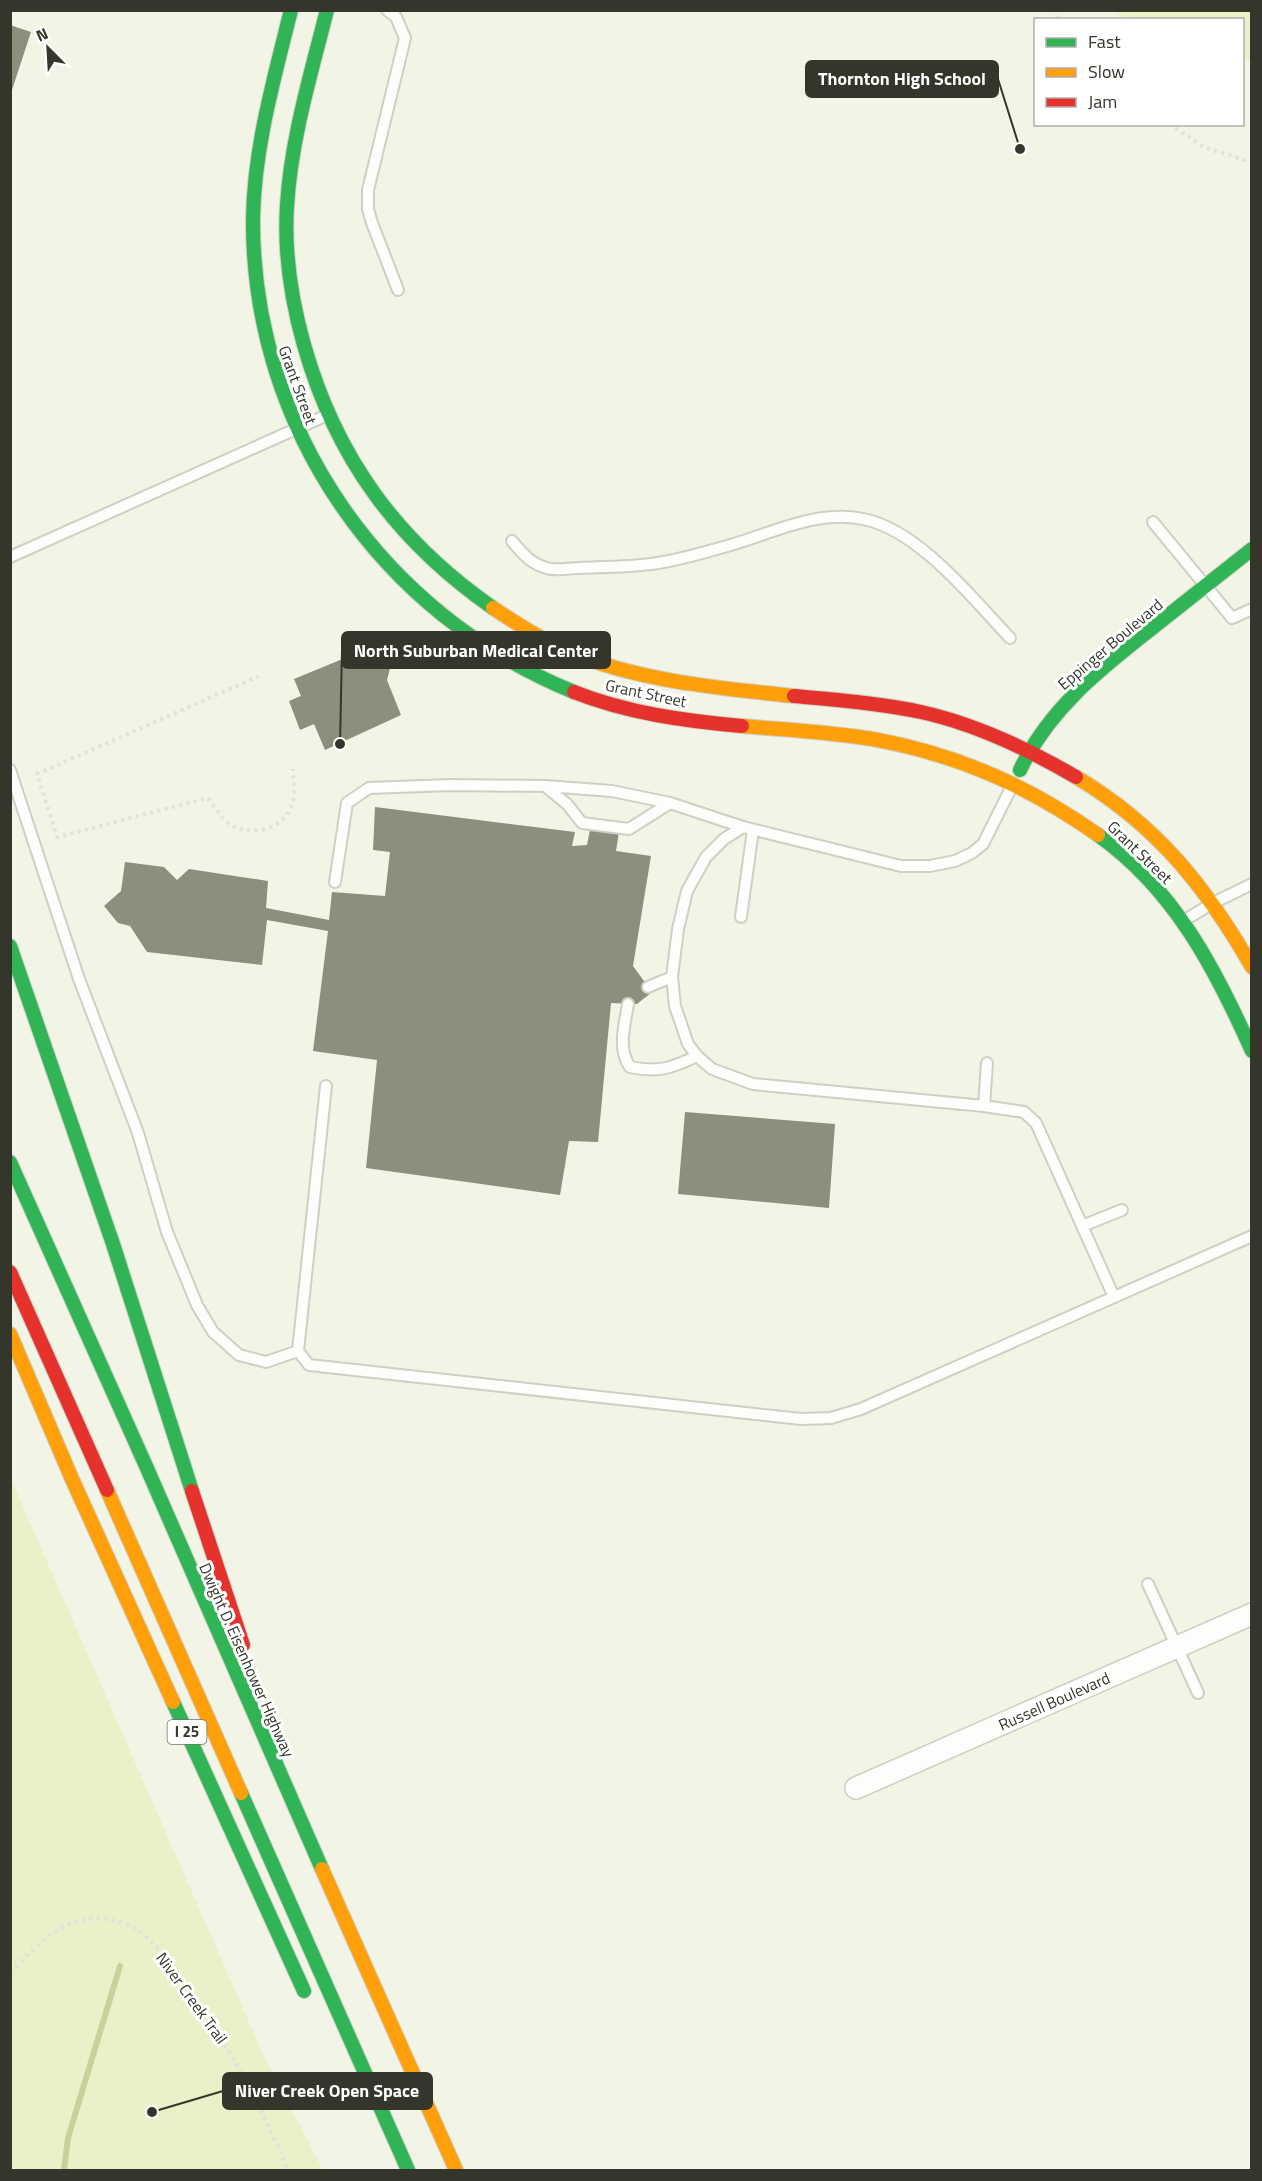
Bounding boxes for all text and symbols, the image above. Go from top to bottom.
north arrow [18,18,78,78]
legend [1034,18,1244,126]
text: N [32,21,52,48]
text: Fast [1088,28,1121,55]
text: Slow [1088,58,1125,85]
callout: Thornton High School [806,61,998,97]
text: Thornton High School [818,65,986,92]
text: Jam [1088,88,1117,115]
street label: Grant Street [273,342,323,428]
street label: Eppinger Boulevard [1052,593,1168,695]
callout: North Suburban Medical Center [342,632,610,668]
text: North Suburban Medical Center [354,637,599,664]
street label: Grant Street [603,673,689,713]
street label: Grant Street [1102,815,1178,889]
street label: Dwight D. Eisenhower Highway [193,1559,301,1761]
street label: Russell Boulevard [994,1666,1114,1736]
road number: I 25 [168,1720,207,1744]
street label: Niver Creek Trail [151,1947,233,2049]
callout: Niver Creek Open Space [223,2073,432,2109]
text: Niver Creek Open Space [235,2077,419,2104]

